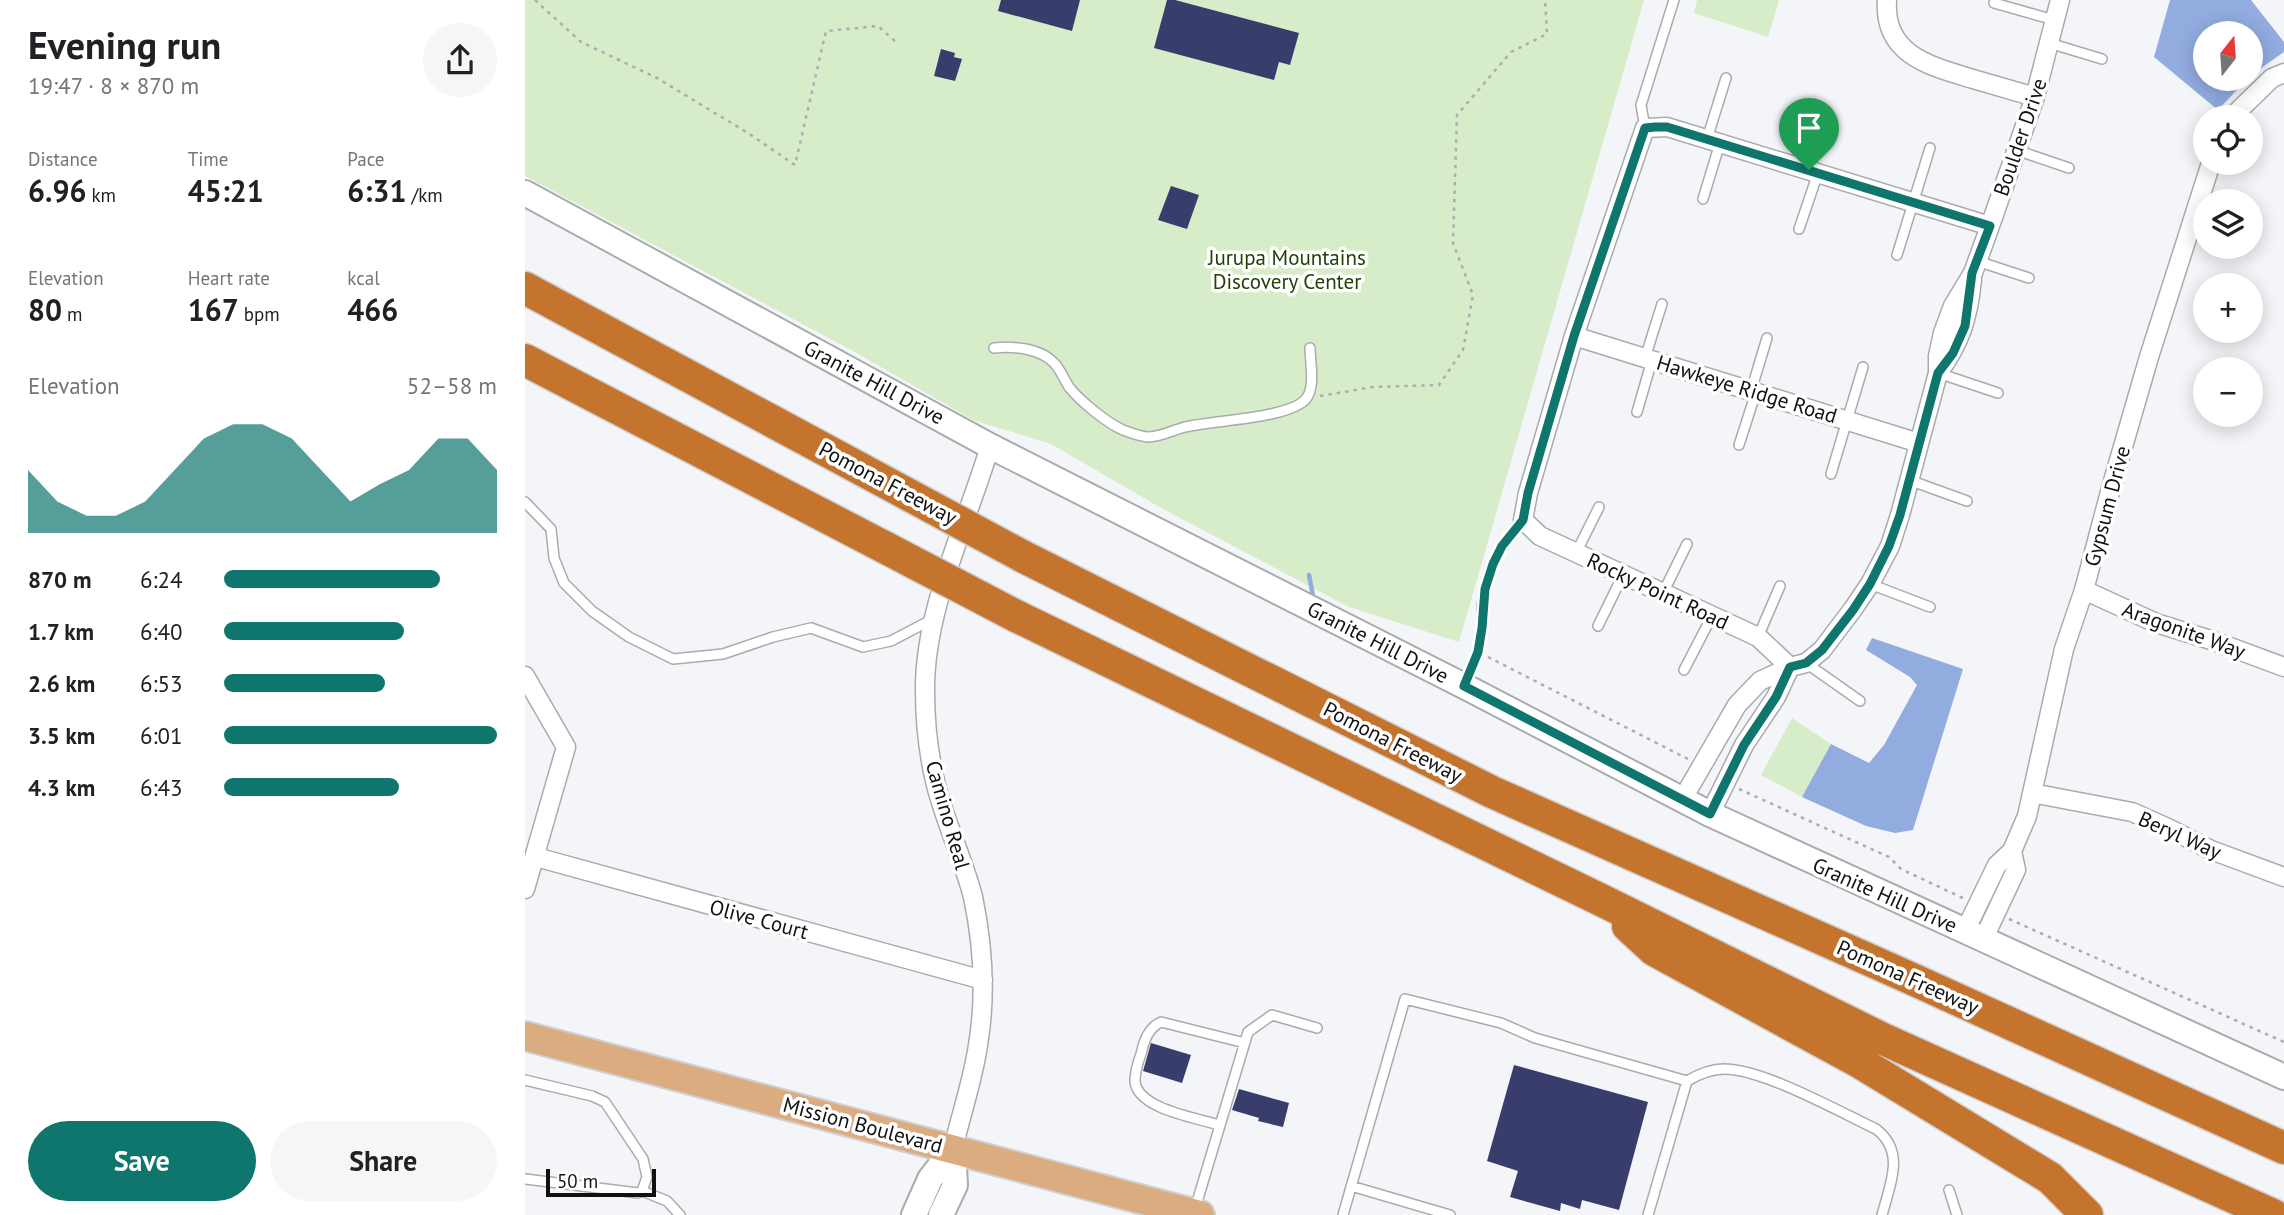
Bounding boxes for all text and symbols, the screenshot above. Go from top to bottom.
text: Evening run [28,20,221,69]
north arrow [2193,21,2263,91]
map controls [2193,21,2263,427]
button: share [423,23,497,97]
text: 19:47 · 8 × 870 m [28,71,199,100]
street label: Boulder Drive [1987,75,2053,199]
pin [1779,98,1839,170]
button: locate [2193,105,2263,175]
icon: arrive [1790,109,1828,147]
text: Distance [28,147,98,171]
text: Time [188,147,228,171]
text: Pace [347,147,385,171]
text: 6.96 [28,171,86,210]
text: 45:21 [188,171,264,210]
text: 6:31 [347,171,406,210]
text: km [86,183,116,207]
text: /km [406,183,443,207]
button: layers [2193,189,2263,259]
park label: Jurupa Mountains Discovery Center [1207,244,1366,295]
text: Elevation [28,266,104,290]
text: Heart rate [188,266,270,290]
text: kcal [347,266,380,290]
button: + [2193,273,2263,343]
text: 80 [28,290,62,329]
text: 167 [188,290,239,329]
text: 466 [347,290,398,329]
text: m [62,302,83,326]
text: bpm [239,302,280,326]
street label: Granite Hill Drive [799,334,949,430]
street label: Hawkeye Ridge Road [1654,349,1840,429]
button: − [2193,357,2263,427]
text: Elevation [28,371,120,400]
text: 52–58 m [407,371,497,400]
street label: Pomona Freeway [814,435,962,531]
street label: Gypsum Drive [2078,443,2136,569]
street label: Rocky Point Road [1583,546,1733,636]
text: 870 m [28,565,91,594]
text: 6:24 [140,565,183,594]
street label: Granite Hill Drive [1303,595,1453,689]
street label: Aragonite Way [2119,595,2249,665]
text: 1.7 km [28,617,94,646]
text: 6:40 [140,617,183,646]
text: 2.6 km [28,669,95,698]
text: 6:53 [140,669,183,698]
street label: Pomona Freeway [1319,695,1467,789]
text: 3.5 km [28,721,95,750]
text: 6:01 [140,721,183,750]
street label: Camino Real [920,758,976,872]
text: 4.3 km [28,773,95,802]
text: 6:43 [140,773,183,802]
street label: Beryl Way [2134,805,2226,865]
street label: Granite Hill Drive [1809,851,1961,939]
street label: Olive Court [707,893,811,945]
street label: Pomona Freeway [1833,934,1983,1020]
street label: Mission Boulevard [780,1091,946,1159]
button: Save [28,1121,256,1201]
button: Share [270,1121,497,1201]
scale bar [546,1166,656,1198]
text: 50 m [557,1169,598,1193]

